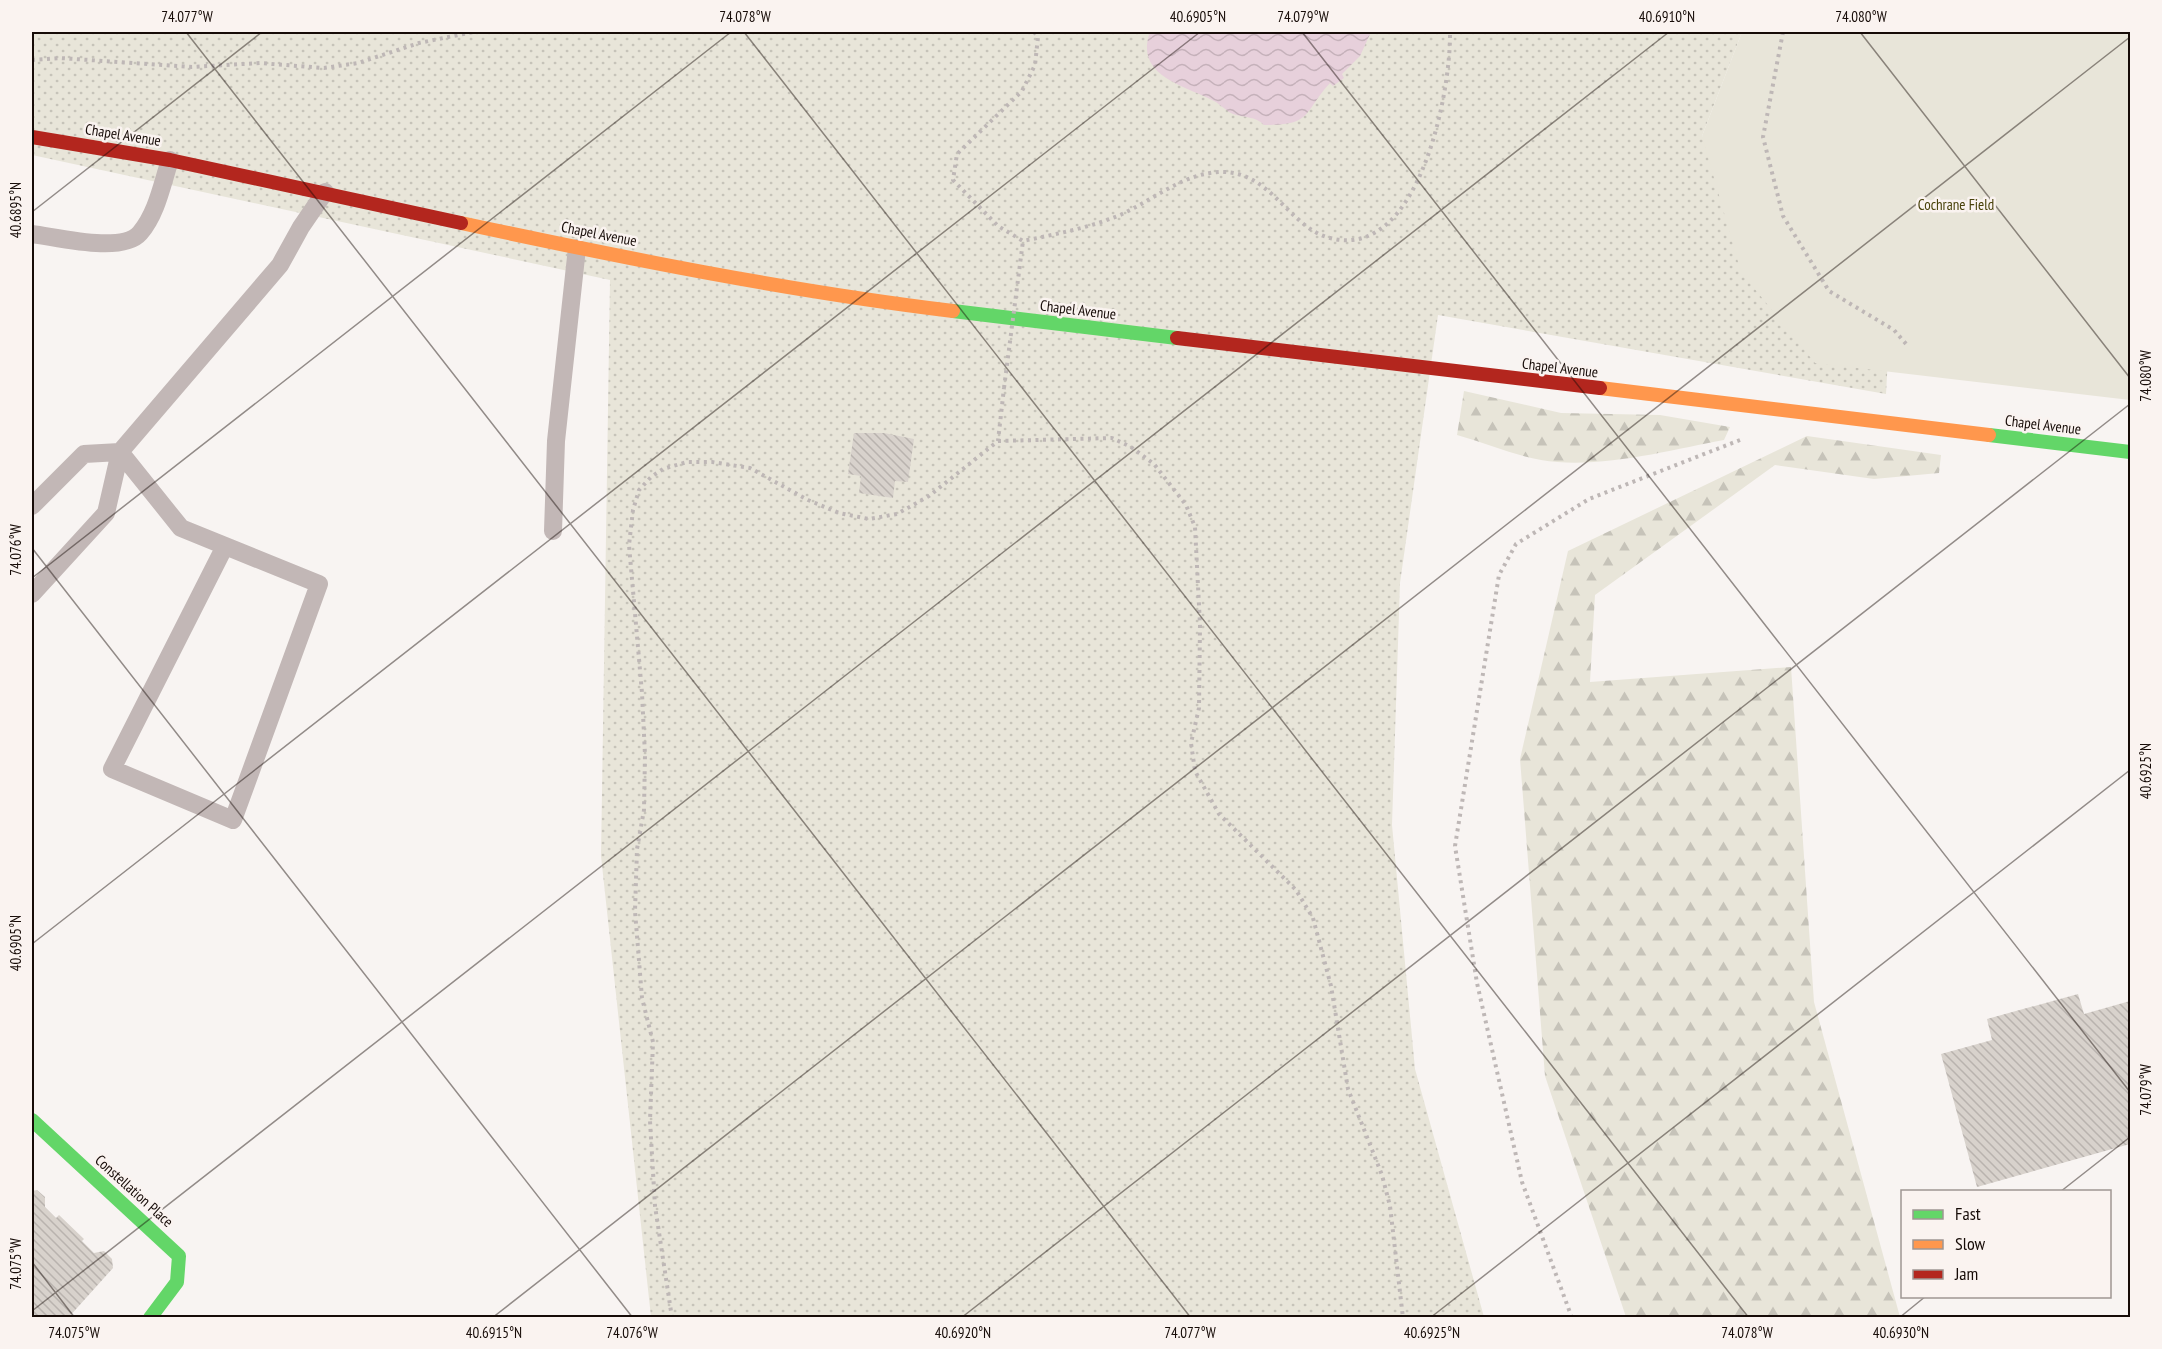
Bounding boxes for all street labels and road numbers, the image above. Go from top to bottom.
street label: Chapel Avenue [84,119,162,150]
street label: Chapel Avenue [560,217,638,250]
street label: Chapel Avenue [1039,295,1117,324]
street label: Chapel Avenue [1521,353,1599,382]
street label: Chapel Avenue [2004,410,2082,439]
street label: Constellation Place [91,1150,177,1231]

